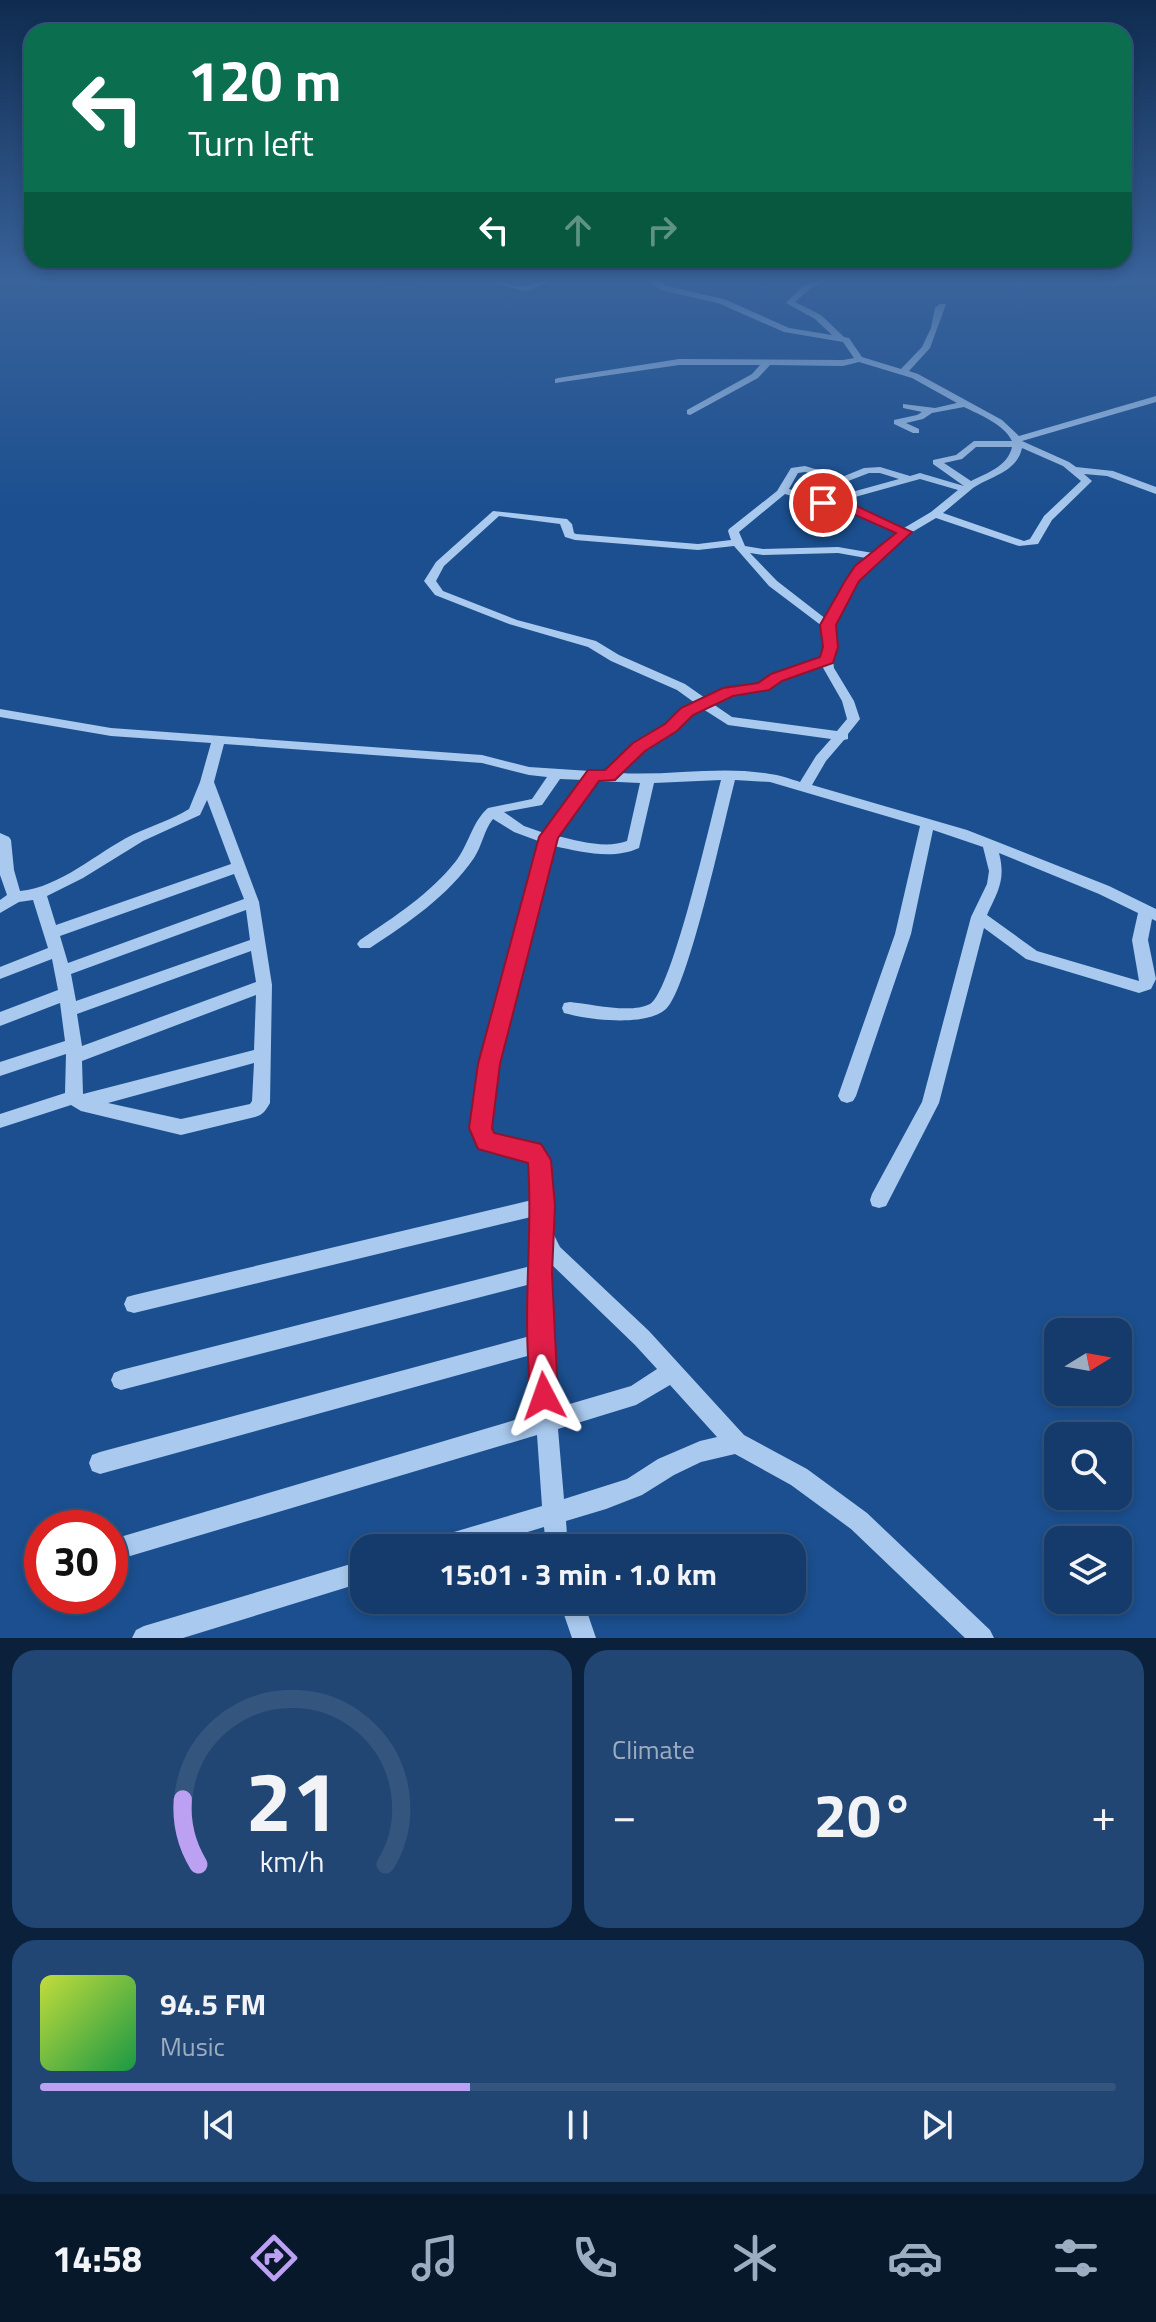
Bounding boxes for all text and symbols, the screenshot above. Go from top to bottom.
text: 120 m [188,38,341,123]
icon: left [56,56,160,160]
text: Turn left [188,115,314,170]
icon: left [472,208,516,252]
icon: ahead [556,208,600,252]
icon: right [640,208,684,252]
pin [789,469,857,537]
icon: arrive [801,481,845,525]
north arrow [1044,1318,1132,1406]
map controls [1044,1318,1132,1614]
position arrow [502,1354,586,1438]
button: search [1044,1422,1132,1510]
speed limit sign: 30 [24,1510,128,1614]
button: layers [1044,1526,1132,1614]
text: 15:01 · 3 min · 1.0 km [439,1551,717,1597]
text: Climate [612,1730,695,1769]
text: 21 [245,1737,339,1863]
text: 20° [814,1769,914,1860]
text: − [612,1781,637,1848]
text: + [1091,1781,1116,1848]
text: km/h [260,1840,324,1883]
text: 94.5 FM [160,1981,266,2027]
text: Music [160,2027,225,2066]
icon: previous [197,2103,241,2147]
icon: pause [556,2103,600,2147]
icon: next [915,2103,959,2147]
icon: directions [246,2230,302,2286]
icon: music [407,2230,463,2286]
icon: phone [567,2230,623,2286]
icon: climate [727,2230,783,2286]
icon: car [887,2230,943,2286]
icon: filters [1048,2230,1104,2286]
text: 14:58 [52,2231,142,2286]

